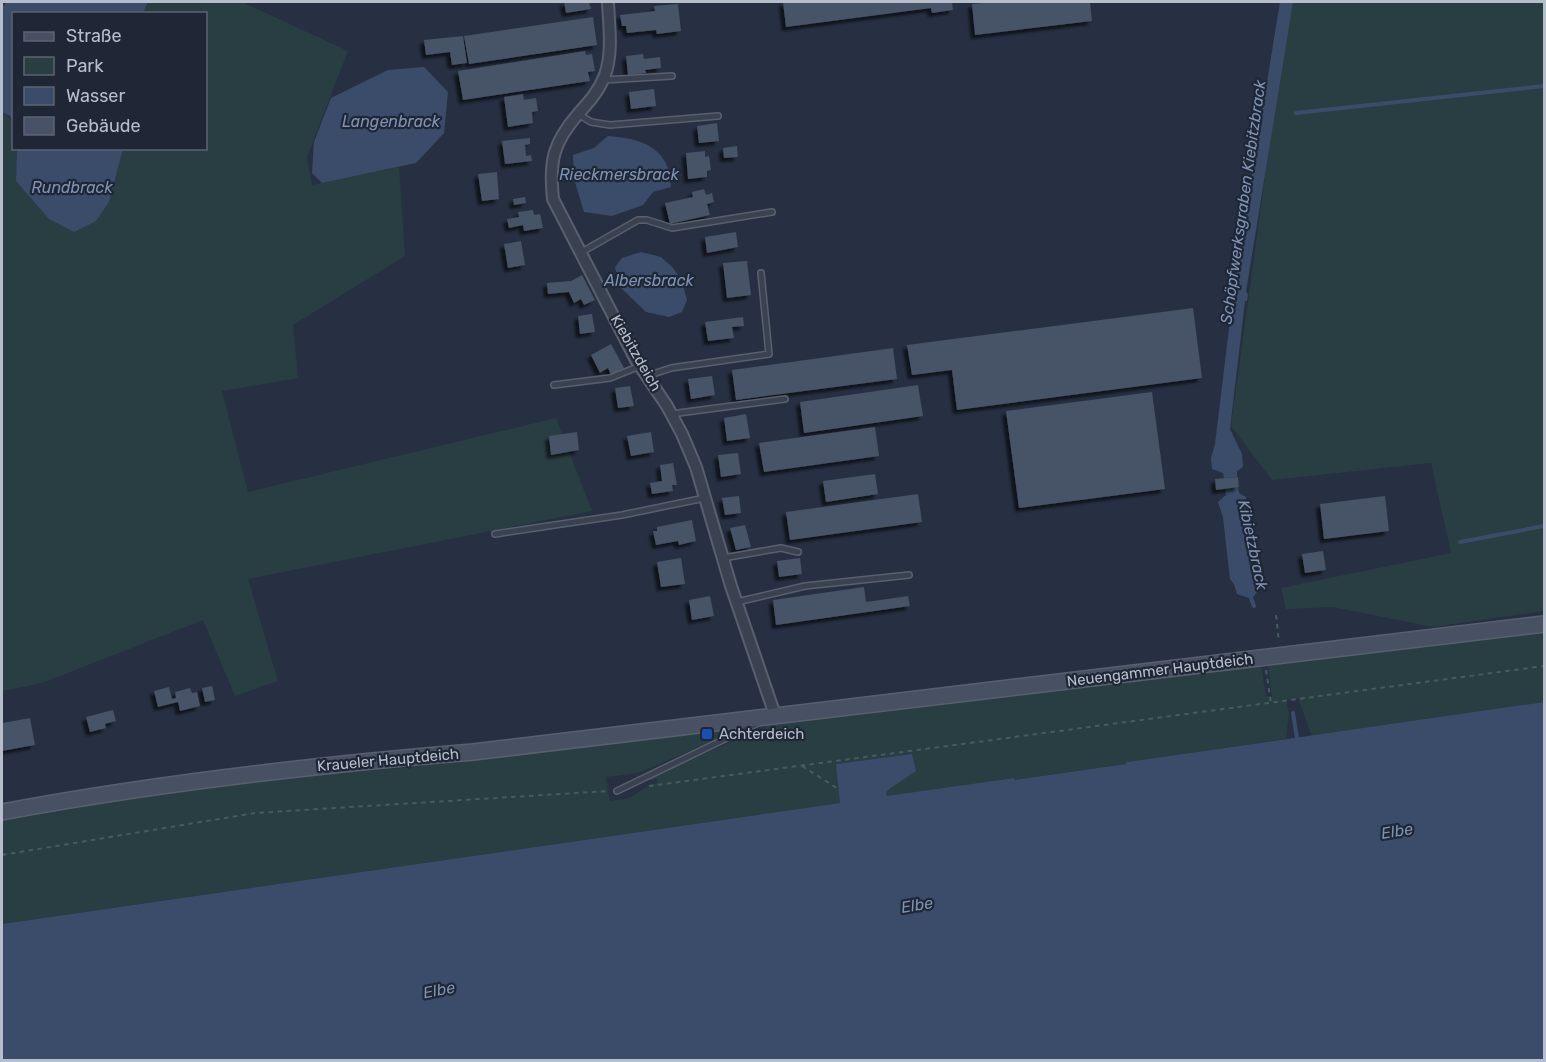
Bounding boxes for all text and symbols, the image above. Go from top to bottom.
legend [12,12,207,150]
text: Straße [66,25,122,47]
text: Park [66,55,104,77]
water label: Schöpfwerksgraben Kiebitzbrack [1216,78,1270,325]
text: Wasser [66,85,125,107]
water label: Langenbrack [342,112,441,131]
text: Gebäude [66,115,141,137]
water label: Rieckmersbrack [559,165,680,184]
water label: Rundbrack [31,178,113,197]
water label: Albersbrack [603,271,694,290]
street label: Kiebitzdeich [607,312,665,394]
water label: Kibietzbrack [1234,498,1272,593]
street label: Neuengammer Hauptdeich [1066,650,1254,690]
place label: Achterdeich [719,725,804,743]
marker: Achterdeich [700,727,714,741]
street label: Kraueler Hauptdeich [316,745,460,775]
water label: Elbe [1380,819,1414,843]
water label: Elbe [900,893,934,917]
water label: Elbe [421,978,457,1002]

